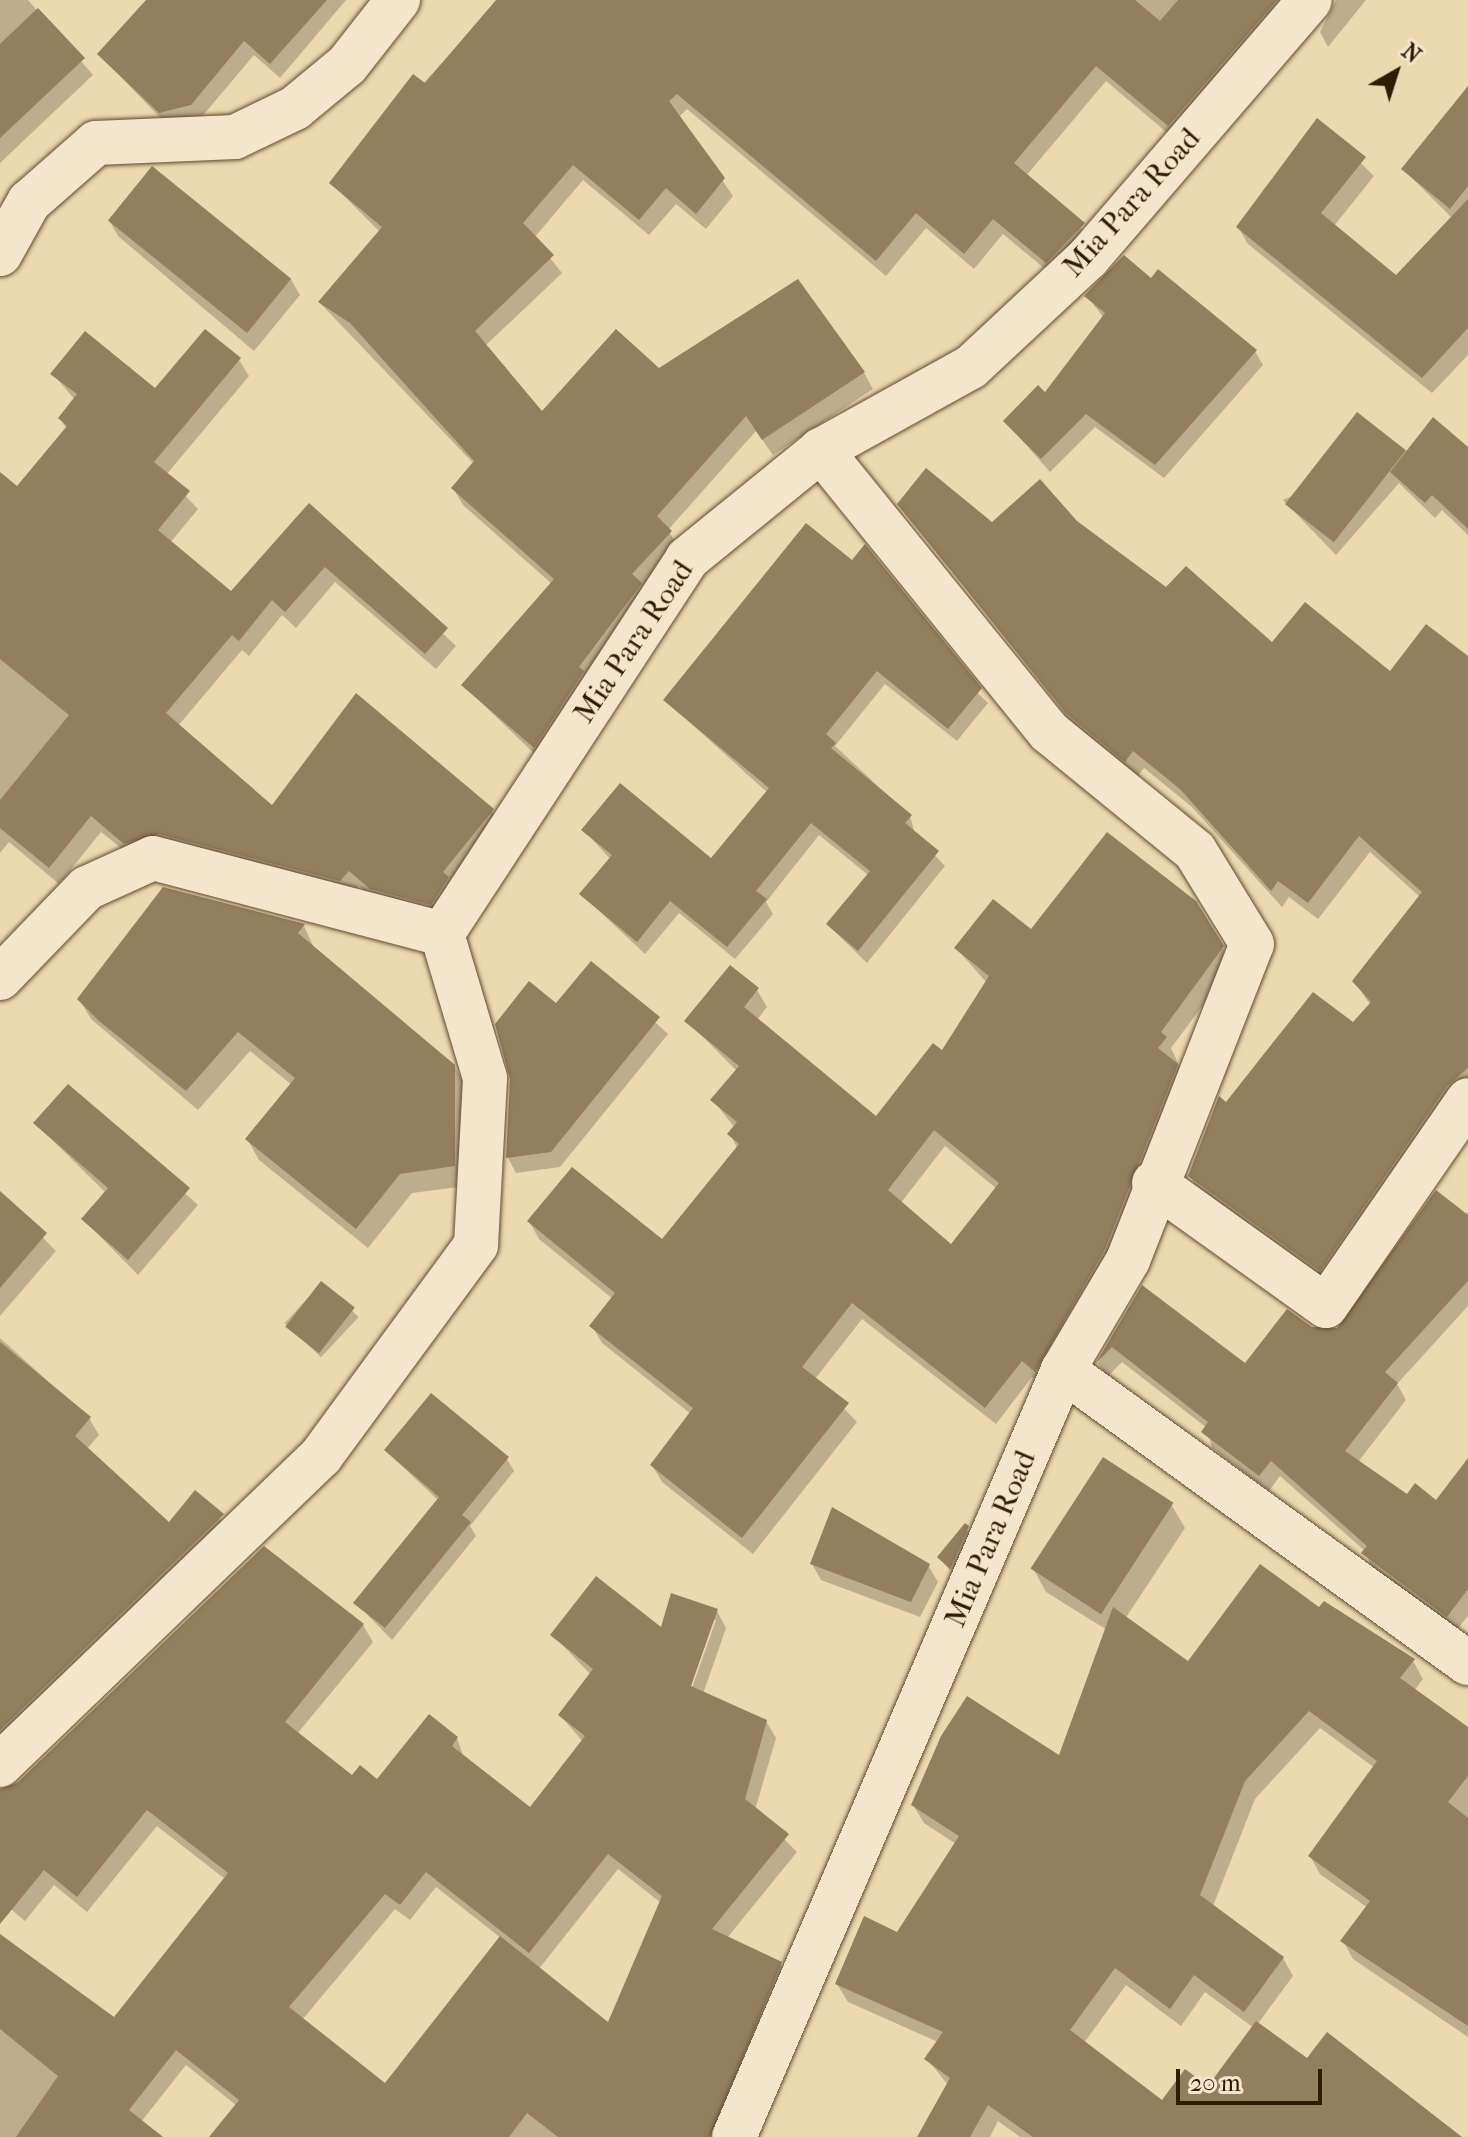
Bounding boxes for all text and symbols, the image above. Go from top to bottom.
north arrow [1356,32,1436,112]
text: N [1396,38,1426,69]
street label: Mia Para Road [1056,121,1208,285]
street label: Mia Para Road [566,554,702,730]
street label: Mia Para Road [938,1445,1044,1633]
scale bar [1180,2053,1326,2103]
text: 20 m [1190,2069,1241,2097]

